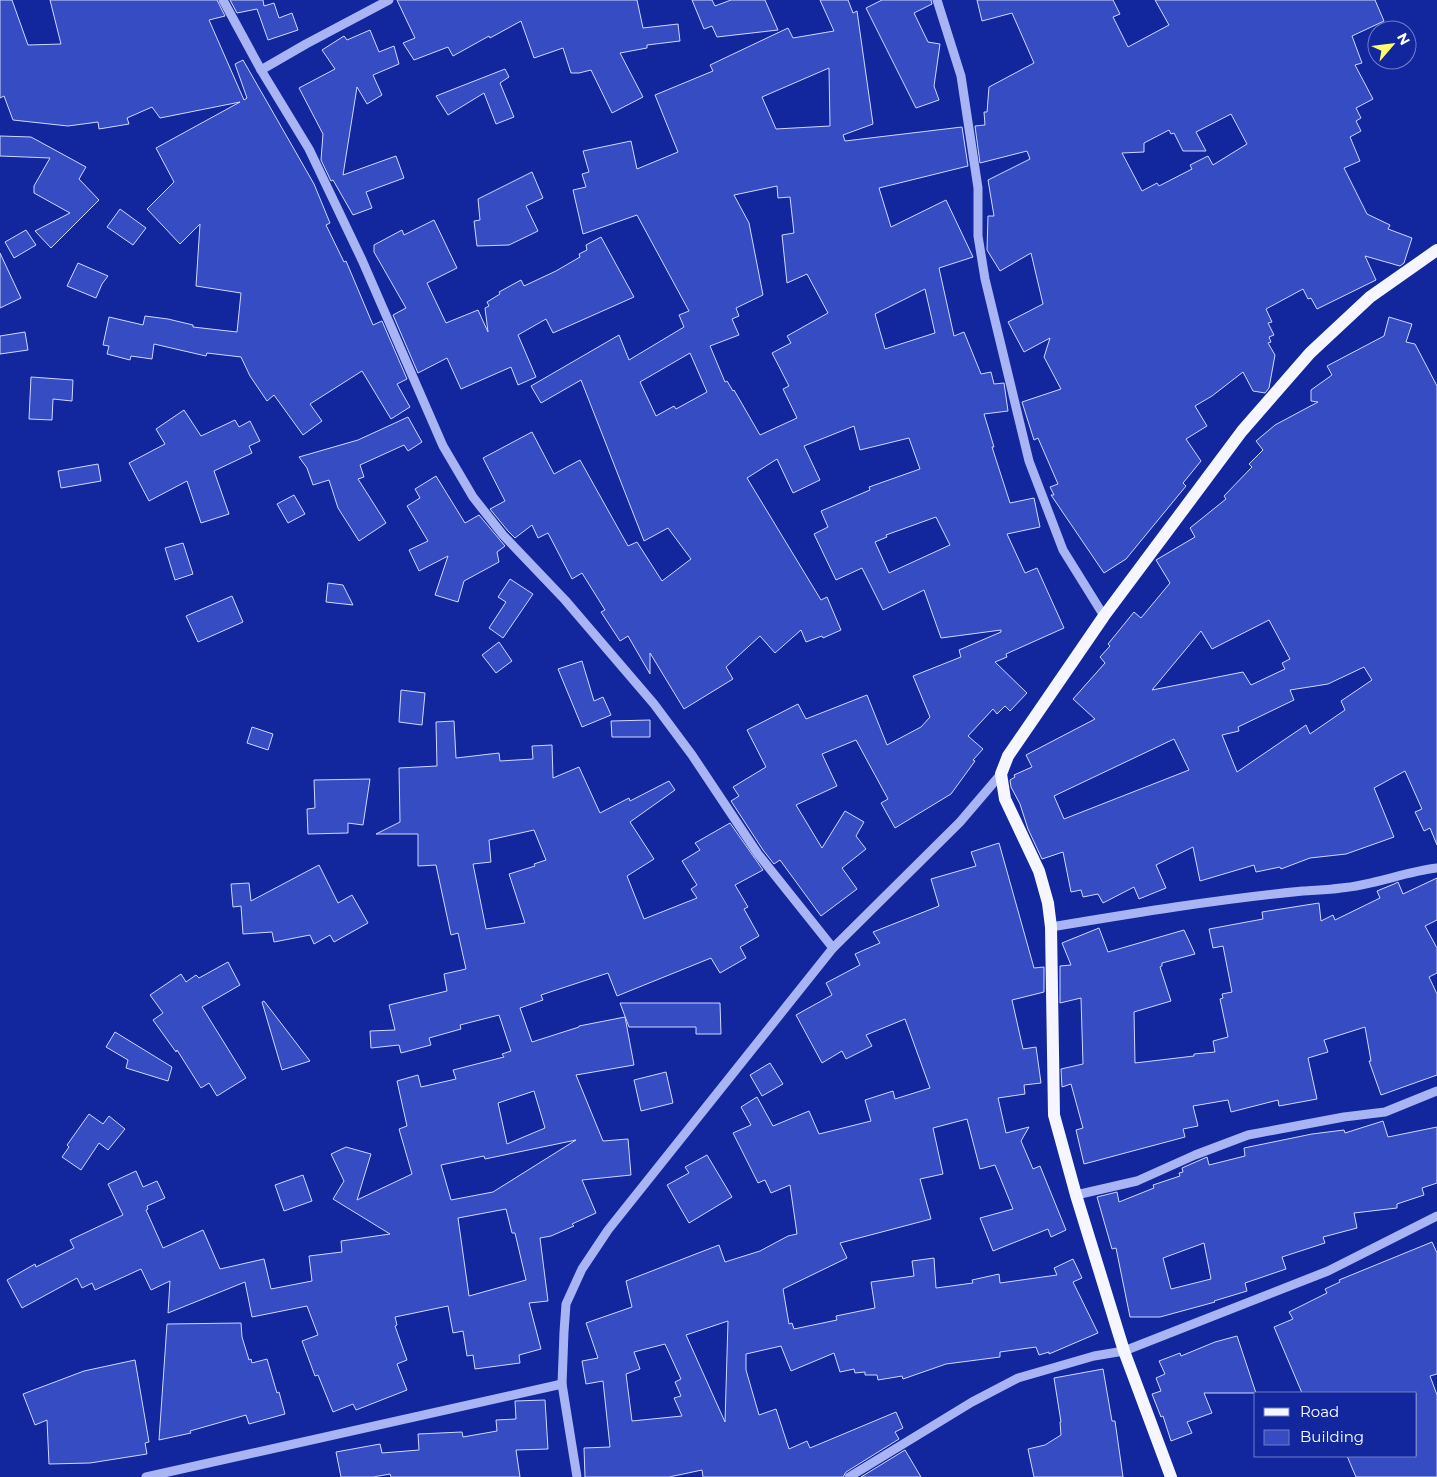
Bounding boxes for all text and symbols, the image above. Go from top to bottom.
north arrow [1367,20,1417,70]
text: N [1393,30,1414,48]
legend [1254,1392,1417,1457]
text: Road [1300,1402,1339,1421]
text: Building [1300,1427,1364,1446]

